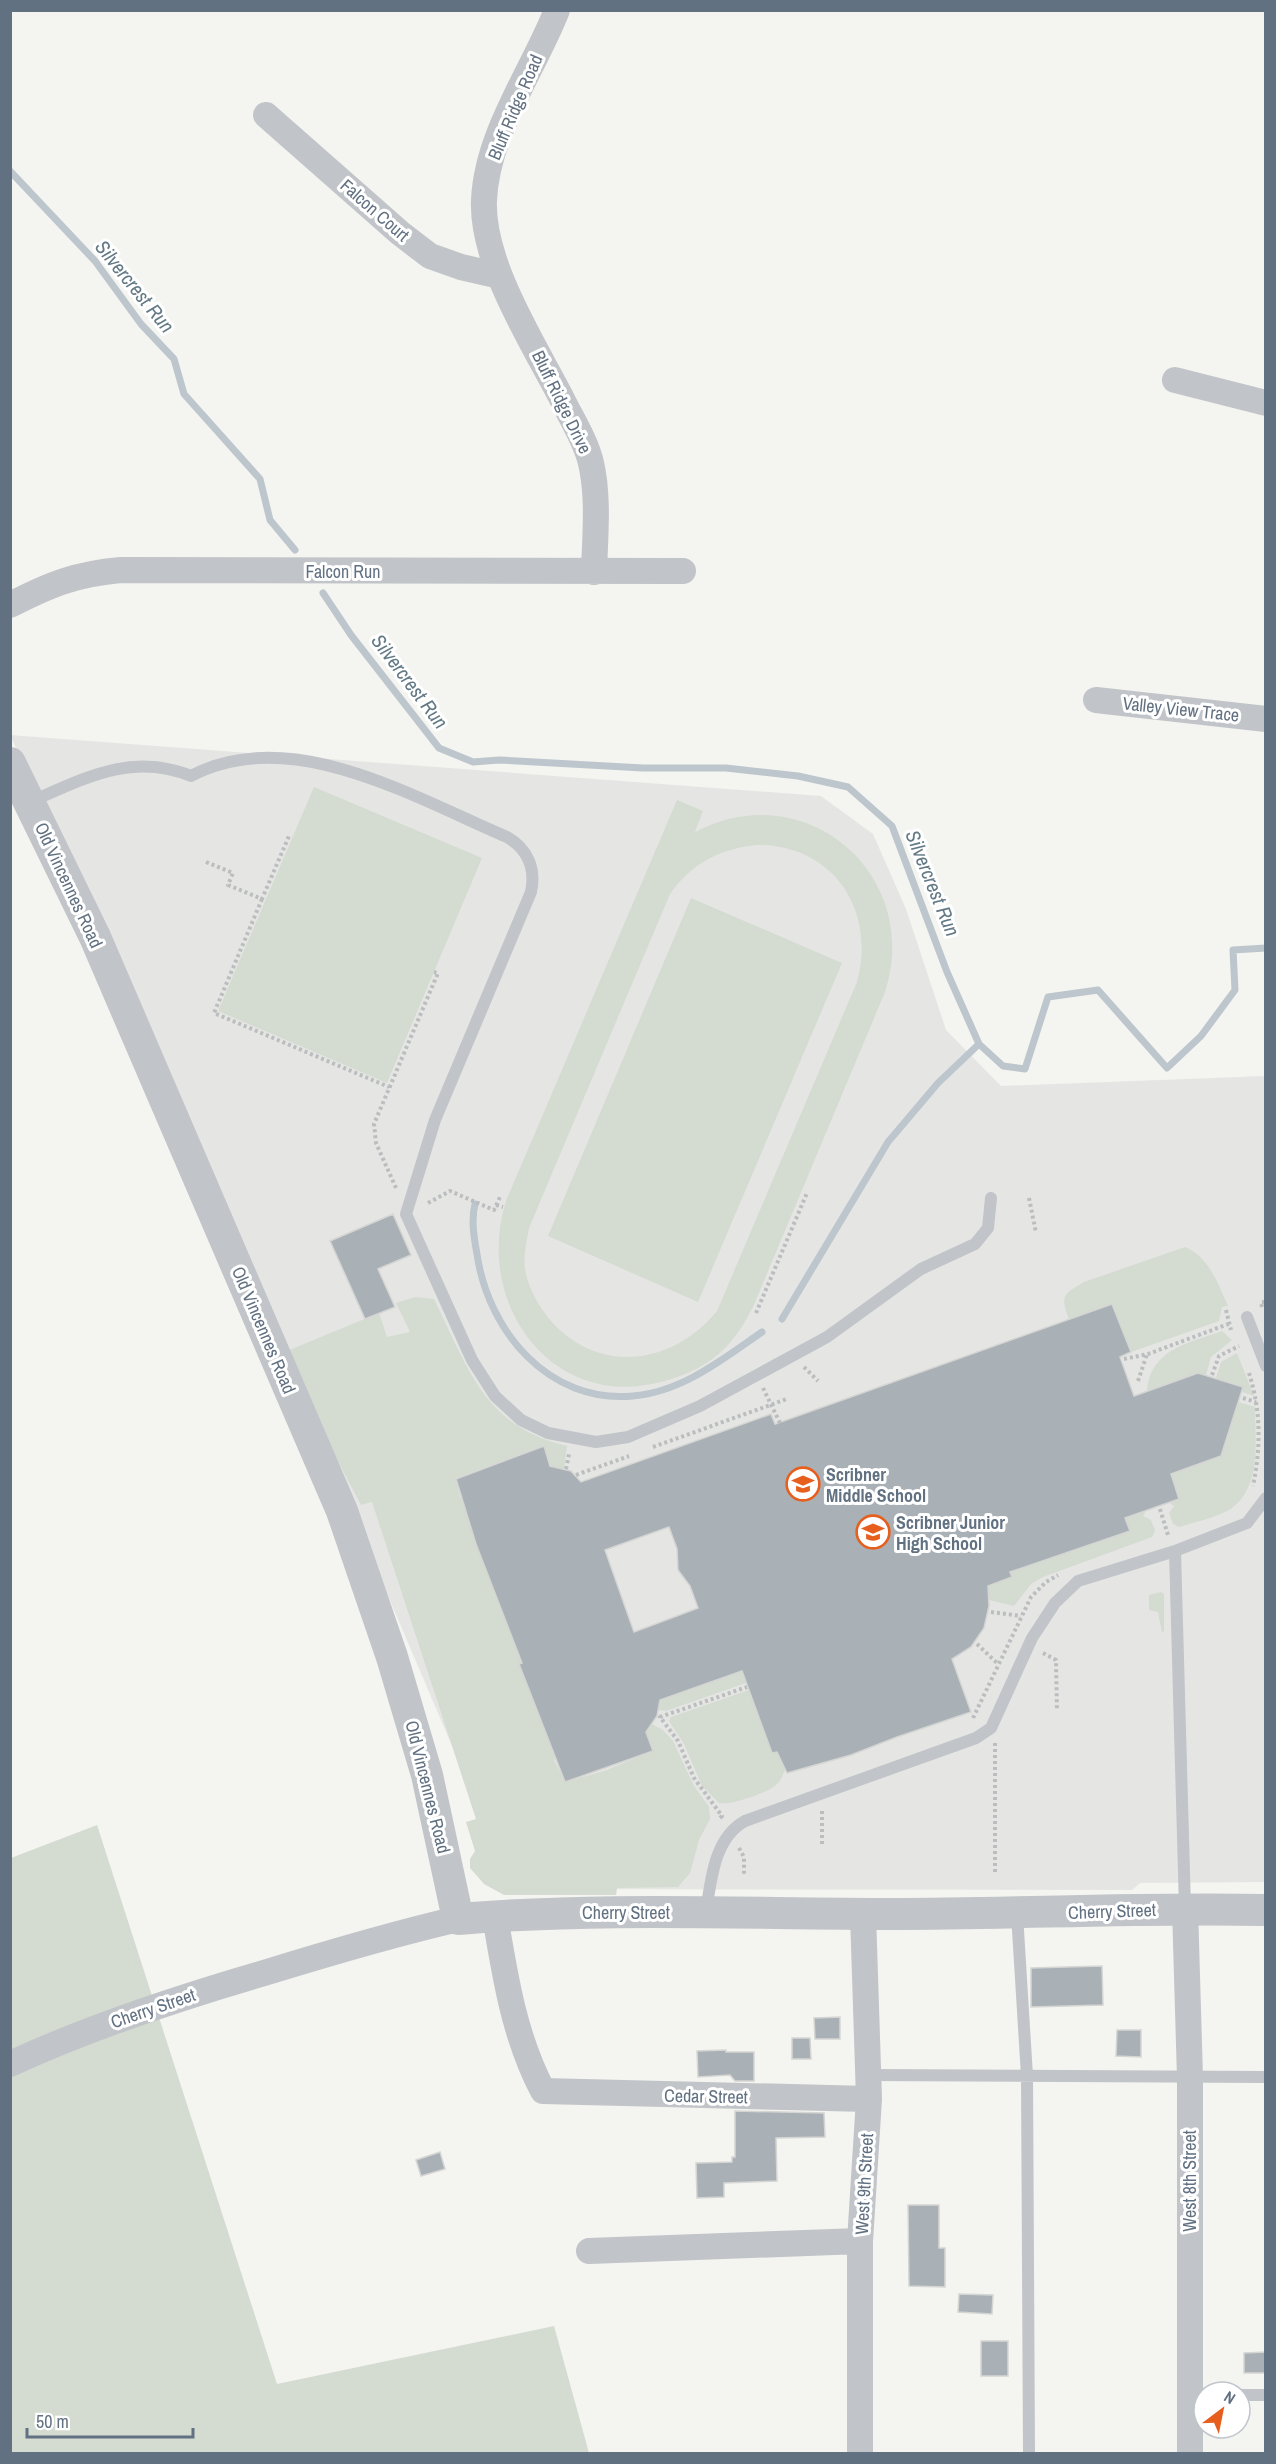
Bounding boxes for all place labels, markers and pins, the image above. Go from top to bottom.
place label: Scribner Middle School [826,1462,926,1508]
school or university icon: Scribner Middle School [785,1466,821,1502]
place label: Scribner Junior High School [896,1510,1005,1556]
school or university icon: Scribner Junior High School [855,1514,891,1550]

